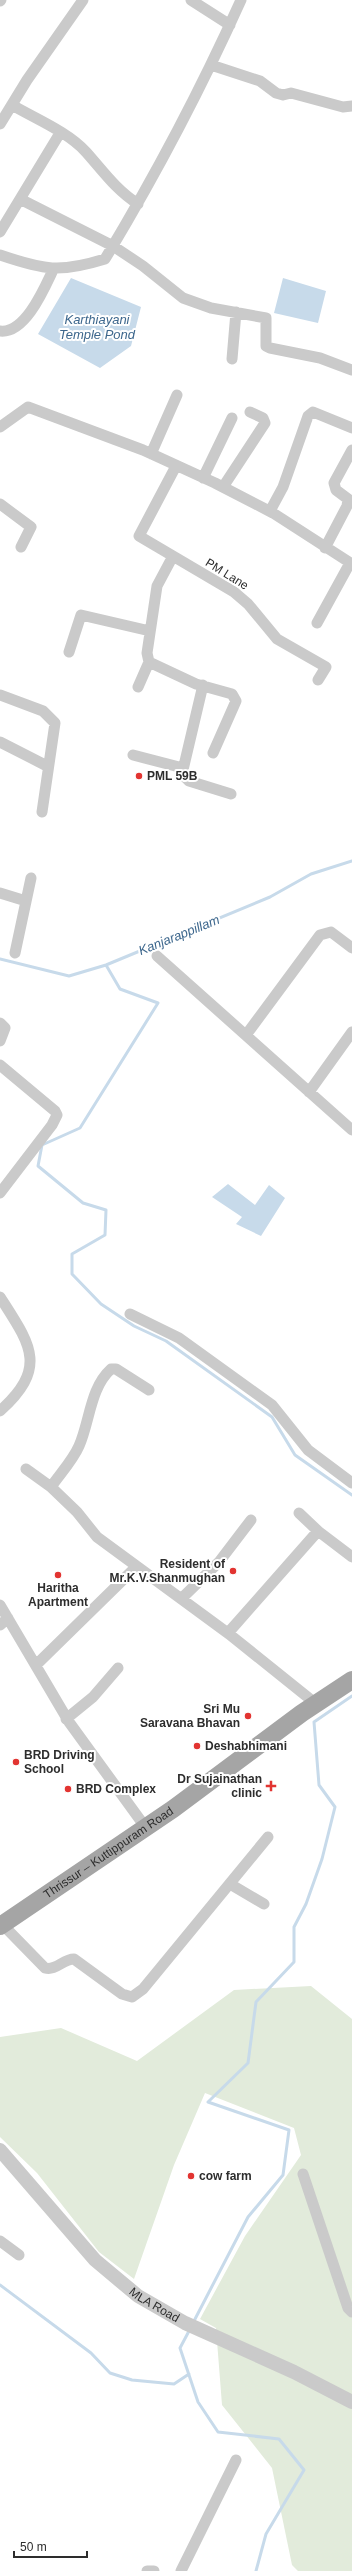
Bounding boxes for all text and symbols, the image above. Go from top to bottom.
water label: Karthiayani Temple Pond [59,312,136,342]
street label: PM Lane [203,555,251,593]
place label: PML 59B [147,769,198,783]
marker: PML 59B [134,771,144,781]
water label: Kanjarappillam [136,912,222,958]
place label: Resident of Mr.K.V.Shanmughan [109,1557,226,1585]
marker: Resident of Mr.K.V.Shanmughan [228,1566,238,1576]
marker: Haritha Apartment [53,1570,63,1580]
place label: Haritha Apartment [28,1581,88,1609]
place label: Sri Mu Saravana Bhavan [140,1702,240,1730]
marker: Sri Mu Saravana Bhavan [243,1711,253,1721]
place label: Deshabhimani [205,1739,287,1753]
marker: Deshabhimani [192,1741,202,1751]
place label: BRD Driving School [24,1748,95,1776]
marker: BRD Driving School [11,1757,21,1767]
place label: Dr Sujainathan clinic [177,1772,262,1800]
marker: Dr Sujainathan clinic [265,1780,277,1792]
place label: BRD Complex [76,1782,156,1796]
marker: BRD Complex [63,1784,73,1794]
street label: Thrissur – Kuttippuram Road [41,1804,176,1901]
place label: cow farm [199,2169,252,2183]
marker: cow farm [186,2171,196,2181]
street label: MLA Road [126,2285,182,2325]
scale bar [14,2533,87,2559]
text: 50 m [20,2540,47,2554]

